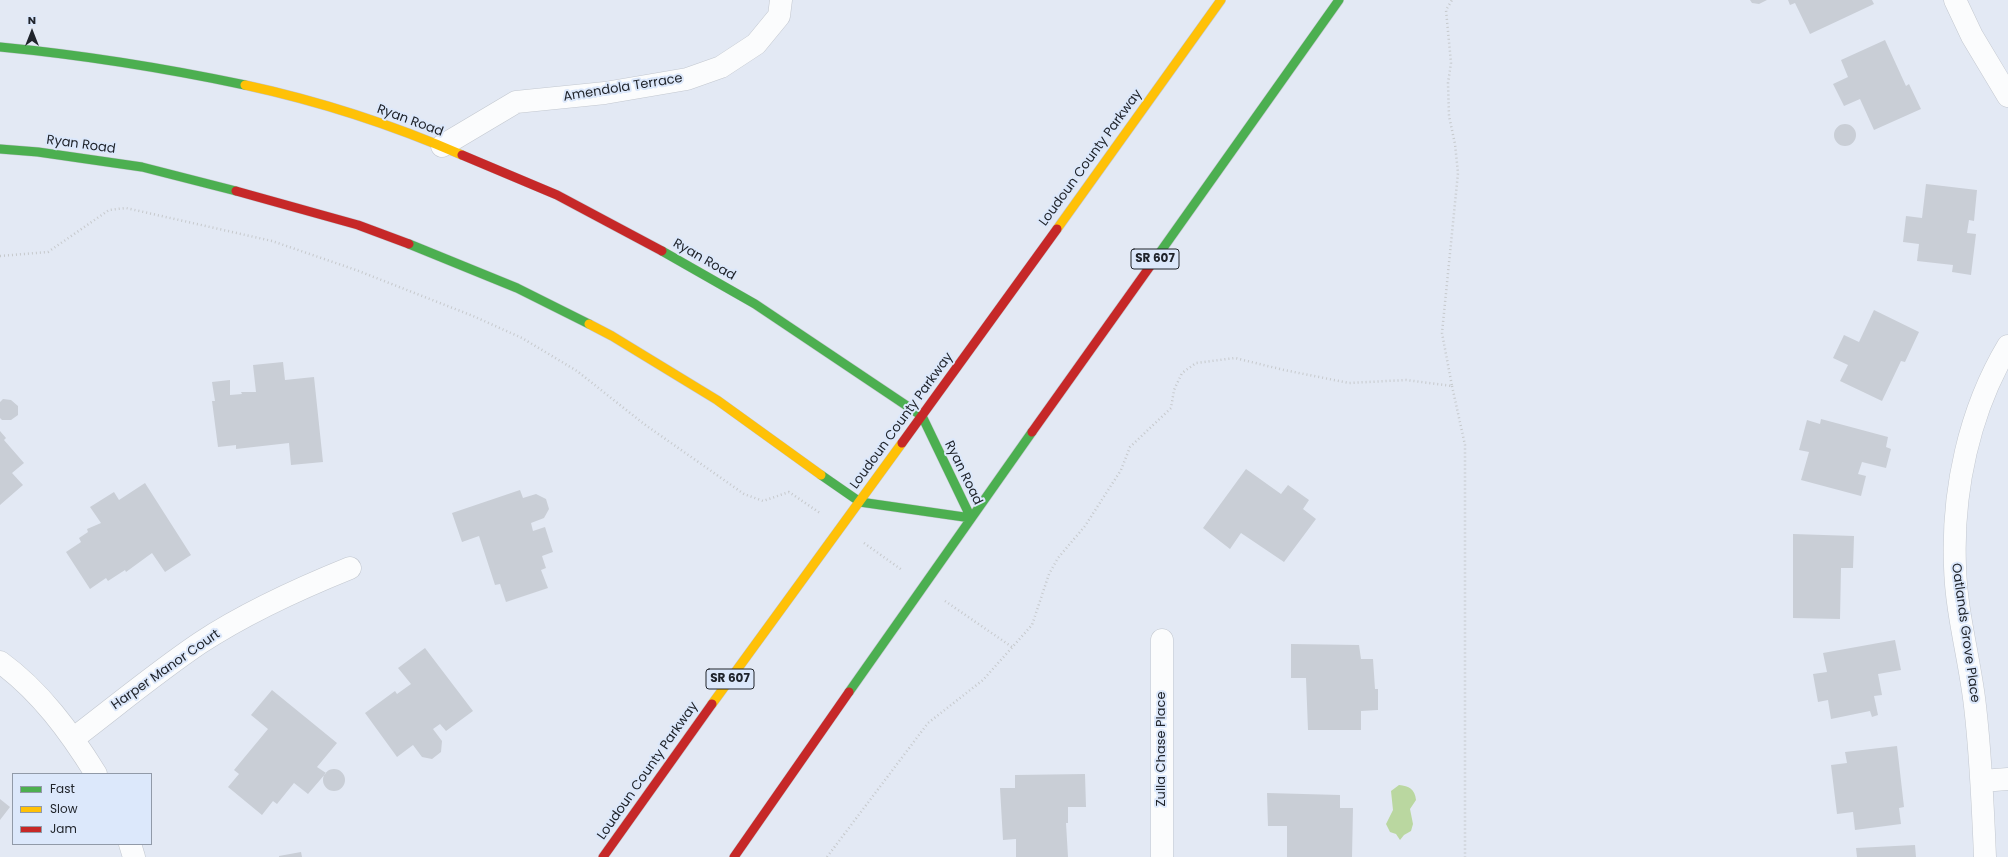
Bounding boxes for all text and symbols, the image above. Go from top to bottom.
north arrow [12,12,52,52]
text: N [28,12,36,28]
street label: Amendola Terrace [562,71,684,105]
street label: Loudoun County Parkway [1036,87,1146,229]
street label: Ryan Road [375,102,445,140]
street label: Ryan Road [45,132,117,158]
street label: Ryan Road [670,236,738,284]
road number: SR 607 [1131,249,1179,269]
street label: Loudoun County Parkway [847,350,957,492]
street label: Ryan Road [941,438,985,508]
street label: Oatlands Grove Place [1947,562,1983,704]
street label: Harper Manor Court [109,627,223,713]
road number: SR 607 [706,669,754,689]
street label: Zulla Chase Place [1154,692,1170,806]
street label: Loudoun County Parkway [594,699,702,843]
legend [12,773,152,845]
text: Fast [50,780,75,797]
text: Slow [50,800,78,817]
text: Jam [50,820,77,837]

